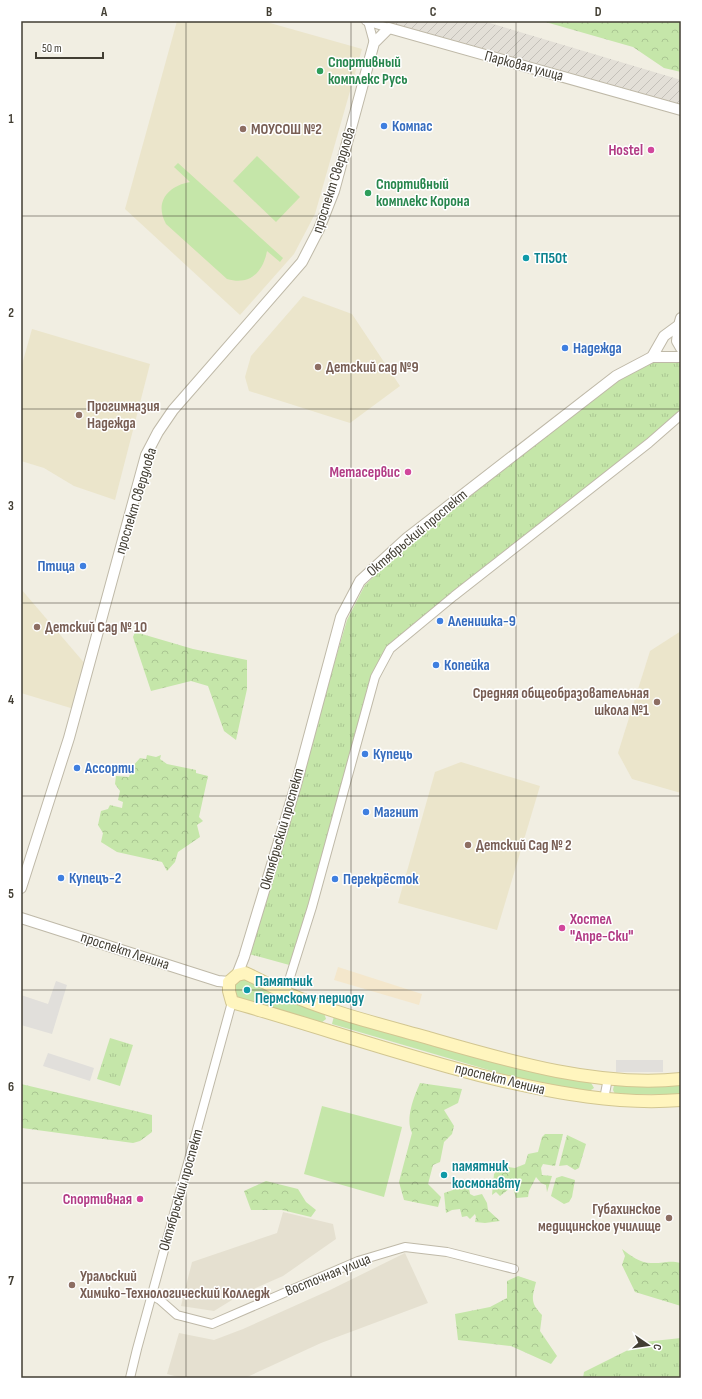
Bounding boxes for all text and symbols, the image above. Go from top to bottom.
text: A [100,4,108,20]
text: B [266,4,272,20]
text: C [430,4,437,20]
text: D [595,4,602,20]
scale bar [36,34,103,60]
text: 50 m [42,41,62,56]
street label: Парковая улица [482,46,566,86]
place label: Спортивный комплекс Русь [328,53,408,89]
marker: Спортивный комплекс Русь [315,66,325,76]
text: 1 [8,111,14,127]
place label: Компас [392,117,433,136]
place label: МОУСОШ №2 [251,120,322,139]
marker: Компас [379,121,389,131]
marker: МОУСОШ №2 [238,124,248,134]
street label: проспект Свердлова [308,124,360,235]
place label: Hostel [608,141,643,160]
marker: Hostel [646,145,656,155]
place label: Спортивный комплекс Корона [376,175,470,211]
marker: Спортивный комплекс Корона [363,188,373,198]
place label: ТП50t [534,249,567,268]
marker: ТП50t [521,253,531,263]
text: 2 [8,305,14,321]
place label: Надежда [573,339,622,358]
marker: Надежда [560,343,570,353]
place label: Детский сад №9 [326,358,419,377]
marker: Детский сад №9 [313,362,323,372]
place label: Прогимназия Надежда [87,397,160,433]
marker: Прогимназия Надежда [74,410,84,420]
street label: проспект Свердлова [111,445,161,557]
place label: Метасервис [329,463,400,482]
marker: Метасервис [403,467,413,477]
street label: Октябрьский проспект [363,485,471,581]
text: 3 [8,498,14,514]
place label: Птица [38,557,75,576]
marker: Птица [78,561,88,571]
place label: Аленишка-9 [447,612,516,631]
marker: Аленишка-9 [435,616,445,626]
place label: Детский Сад № 10 [45,618,147,637]
marker: Детский Сад № 10 [32,622,42,632]
place label: Копейка [444,656,490,675]
marker: Копейка [431,660,441,670]
place label: Средняя общеобразовательная школа №1 [473,684,649,720]
text: 4 [8,692,14,708]
marker: Средняя общеобразовательная школа №1 [652,697,662,707]
place label: Купець [373,745,412,764]
marker: Купець [360,749,370,759]
place label: Ассорти [84,759,134,778]
marker: Ассорти [72,763,82,773]
street label: Октябрьский проспект [256,766,308,892]
place label: Магнит [374,803,419,822]
marker: Магнит [361,807,371,817]
place label: Детский Сад № 2 [476,836,572,855]
marker: Детский Сад № 2 [463,840,473,850]
place label: Купецъ-2 [69,869,121,888]
place label: Перекрёсток [343,870,419,889]
marker: Купецъ-2 [56,873,66,883]
marker: Перекрёсток [330,874,340,884]
text: 5 [8,886,14,902]
place label: Хостел "Апре-Ски" [569,910,634,946]
marker: Хостел "Апре-Ски" [557,923,567,933]
street label: проспект Ленина [78,928,172,974]
place label: Памятник Пермскому периоду [255,972,365,1008]
marker: Памятник Пермскому периоду [242,985,252,995]
street label: проспект Ленина [453,1059,547,1099]
text: 6 [8,1079,14,1095]
street label: Октябрьский проспект [155,1127,207,1253]
place label: памятник космонавту [452,1157,521,1193]
marker: памятник космонавту [439,1170,449,1180]
place label: Спортивная [63,1190,132,1209]
marker: Спортивная [135,1194,145,1204]
place label: Губахинское медицинское училище [538,1200,661,1236]
marker: Губахинское медицинское училище [664,1213,674,1223]
street label: Восточная улица [283,1249,374,1301]
place label: Уральский Химико-Технологический Колледж [79,1267,271,1303]
text: 7 [8,1273,14,1289]
marker: Уральский Химико-Технологический Колледж [67,1280,77,1290]
north arrow [628,1325,668,1365]
text: С [650,1343,664,1352]

